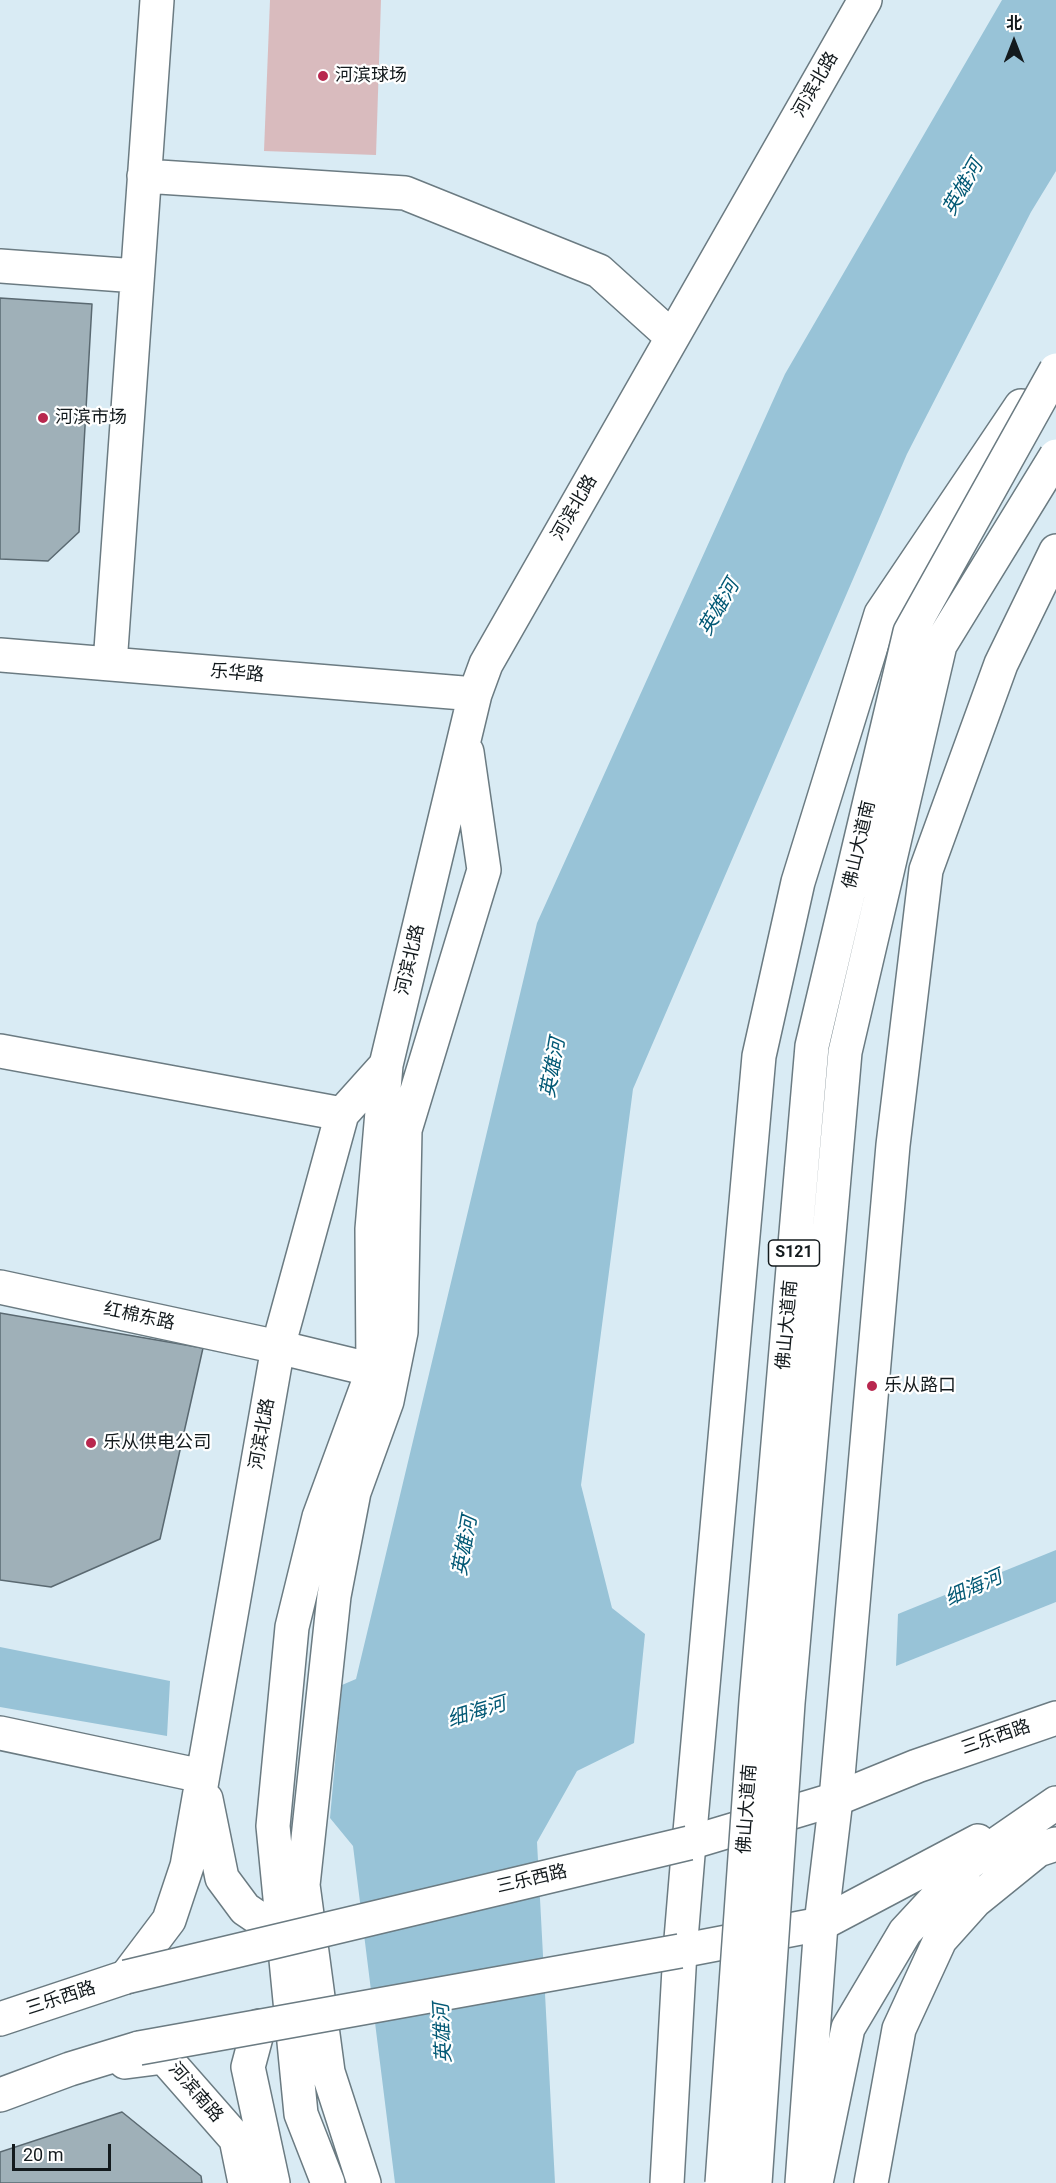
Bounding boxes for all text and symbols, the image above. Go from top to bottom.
north arrow [984,12,1044,72]
text: 北 [1006,14,1022,33]
street label: 河滨北路 [789,48,843,122]
place label: 河滨球场 [335,65,407,87]
marker: 河滨球场 [316,69,330,83]
water label: 英雄河 [939,156,989,220]
place label: 河滨市场 [55,407,127,429]
marker: 河滨市场 [36,411,50,425]
street label: 河滨北路 [548,471,602,545]
water label: 英雄河 [695,576,745,640]
street label: 乐华路 [209,661,265,687]
street label: 佛山大道南 [839,799,881,891]
street label: 河滨北路 [392,922,430,998]
water label: 英雄河 [537,1036,571,1100]
road number: S121 [768,1240,820,1266]
street label: 佛山大道南 [773,1279,803,1371]
street label: 红棉东路 [102,1299,176,1335]
place label: 乐从路口 [884,1375,956,1397]
marker: 乐从路口 [865,1379,879,1393]
street label: 河滨北路 [246,1397,280,1471]
place label: 乐从供电公司 [103,1432,211,1454]
marker: 乐从供电公司 [84,1436,98,1450]
water label: 英雄河 [449,1514,483,1578]
water label: 细海河 [942,1566,1006,1612]
water label: 细海河 [445,1693,509,1733]
street label: 三乐西路 [958,1716,1034,1760]
street label: 佛山大道南 [734,1763,762,1855]
street label: 三乐西路 [494,1861,570,1899]
street label: 三乐西路 [23,1978,99,2020]
water label: 英雄河 [430,2002,458,2064]
street label: 河滨南路 [163,2059,227,2127]
scale bar [15,2132,114,2170]
text: 20 m [23,2144,63,2165]

